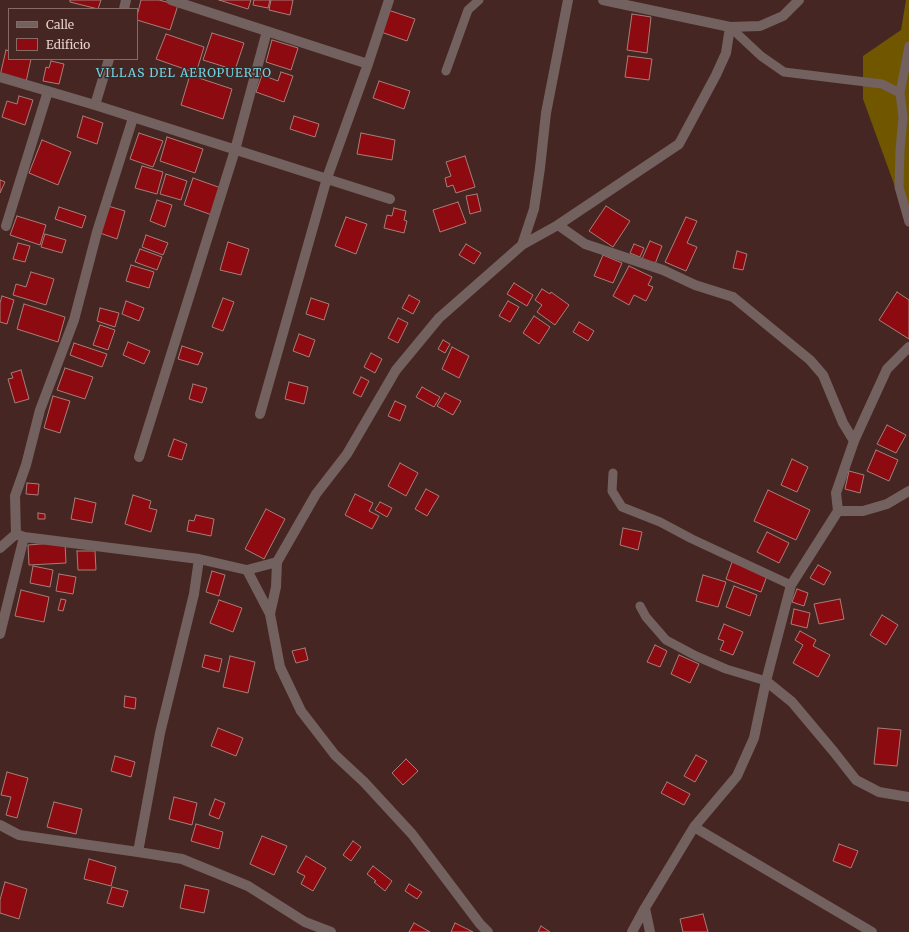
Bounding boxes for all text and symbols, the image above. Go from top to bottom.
legend [8,8,138,60]
text: Calle [46,17,74,32]
text: Edificio [46,37,90,52]
district label: VILLAS DEL AEROPUERTO [96,67,272,81]

